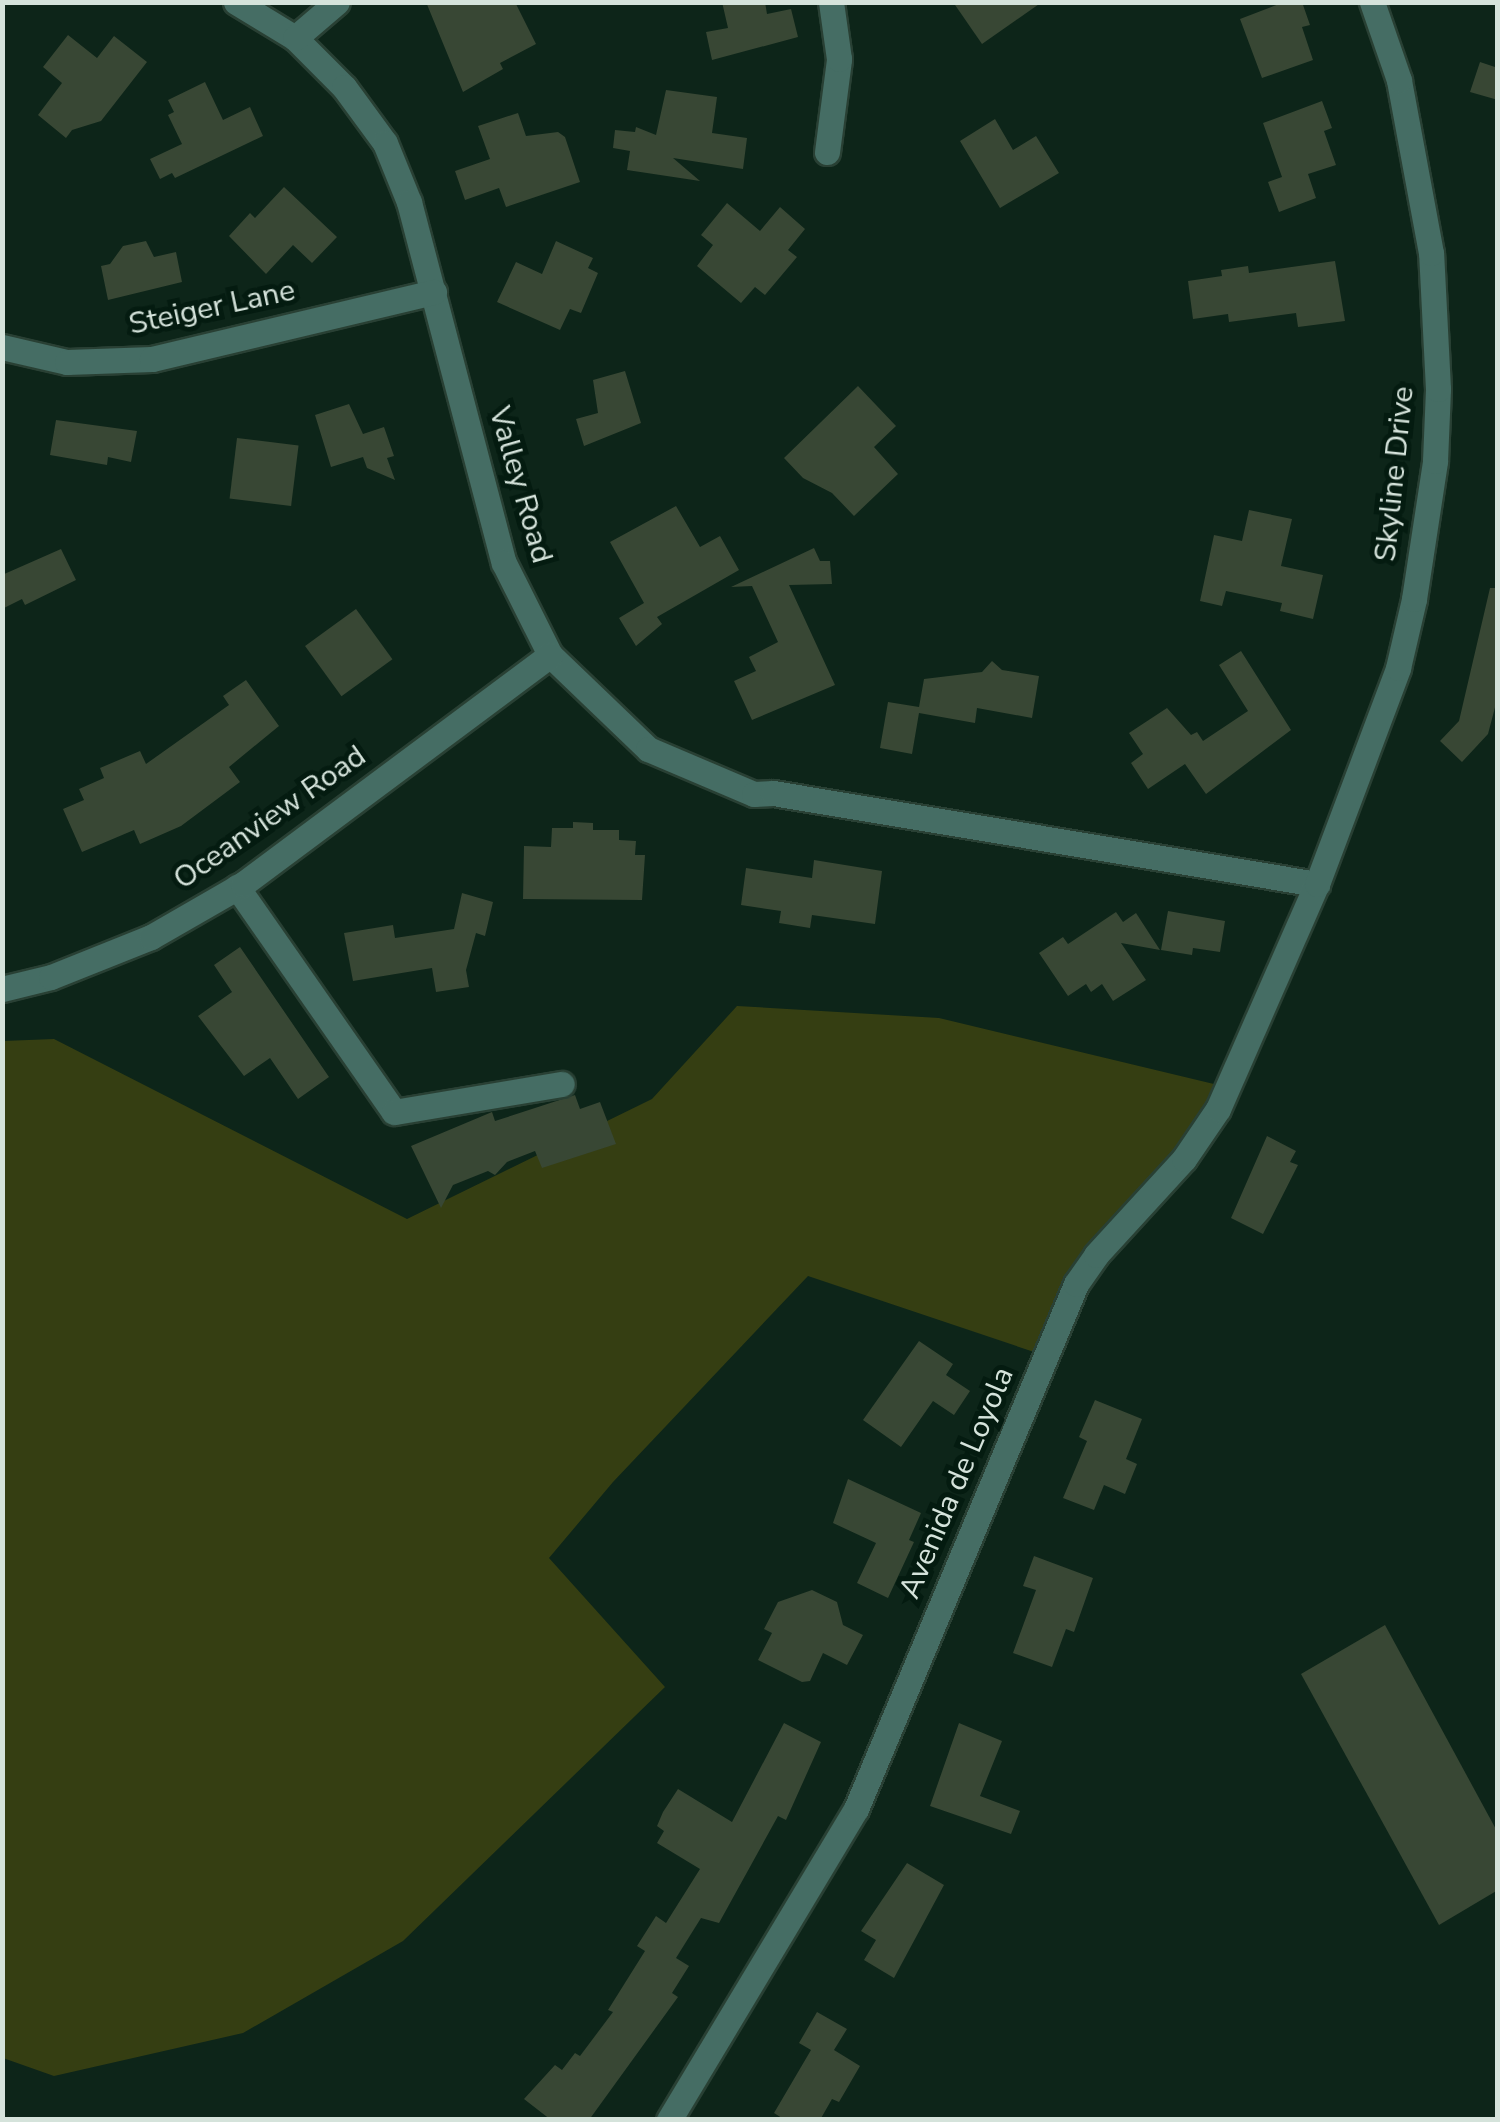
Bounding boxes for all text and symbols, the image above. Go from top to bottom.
street label: Steiger Lane [126,273,298,343]
street label: Skyline Drive [1368,385,1422,563]
street label: Valley Road [480,403,560,567]
street label: Oceanview Road [167,738,373,898]
street label: Avenida de Loyola [892,1362,1022,1604]

